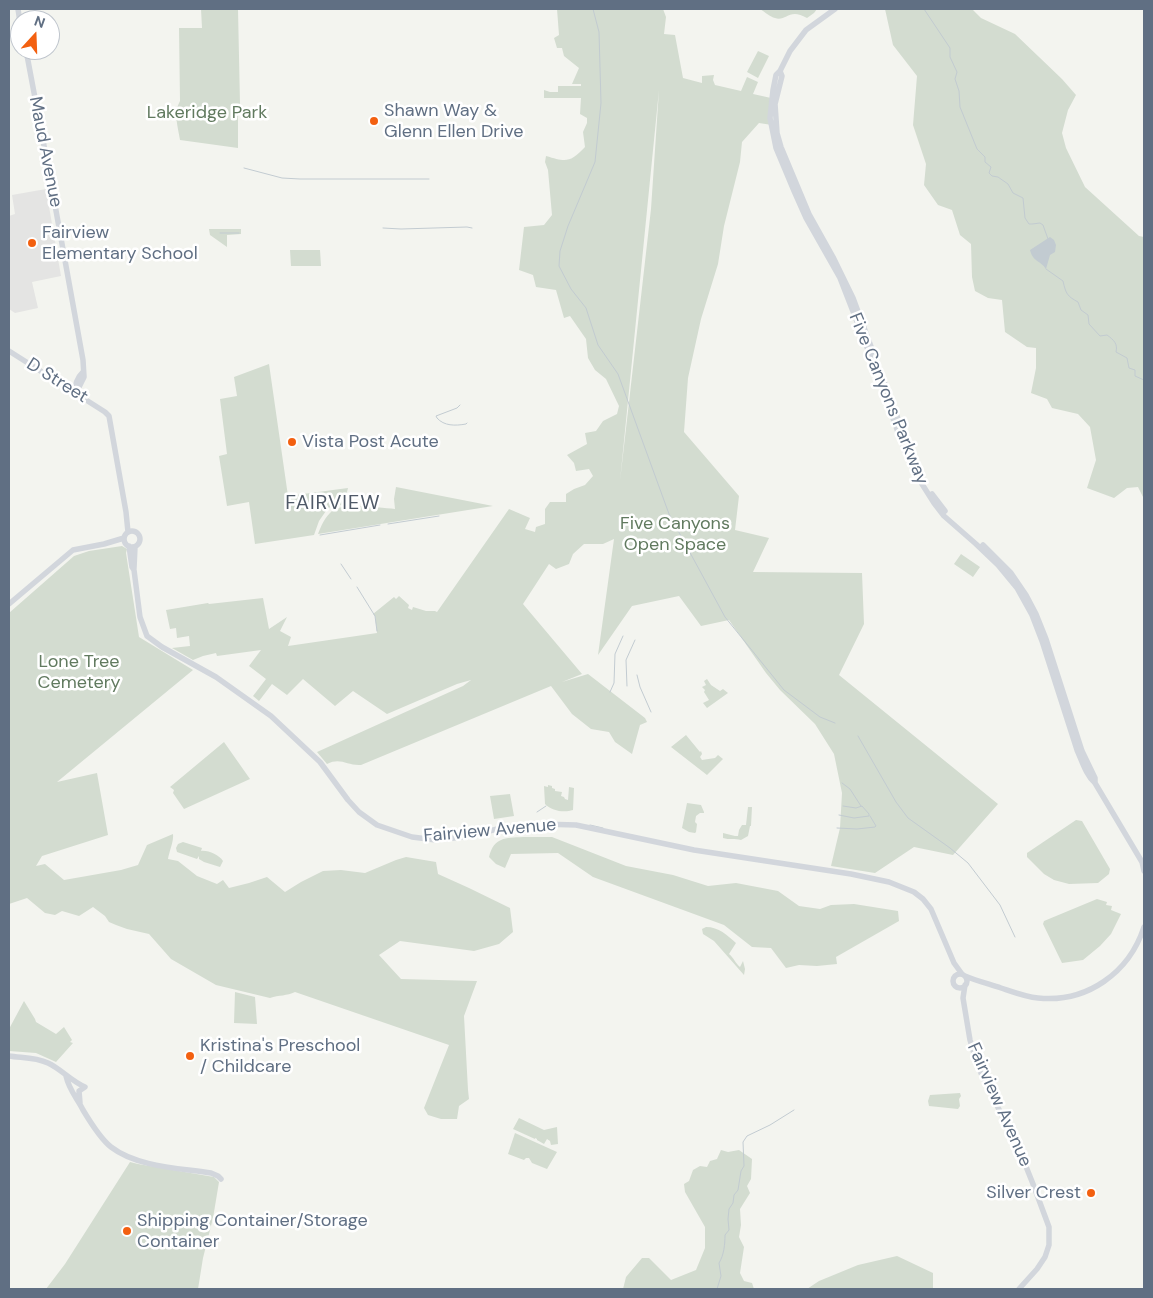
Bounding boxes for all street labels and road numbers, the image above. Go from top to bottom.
street label: Maud Avenue [24,95,66,209]
street label: Five Canyons Parkway [844,310,932,488]
street label: D Street [22,354,92,408]
street label: Fairview Avenue [423,814,557,848]
street label: Fairview Avenue [962,1040,1036,1170]

